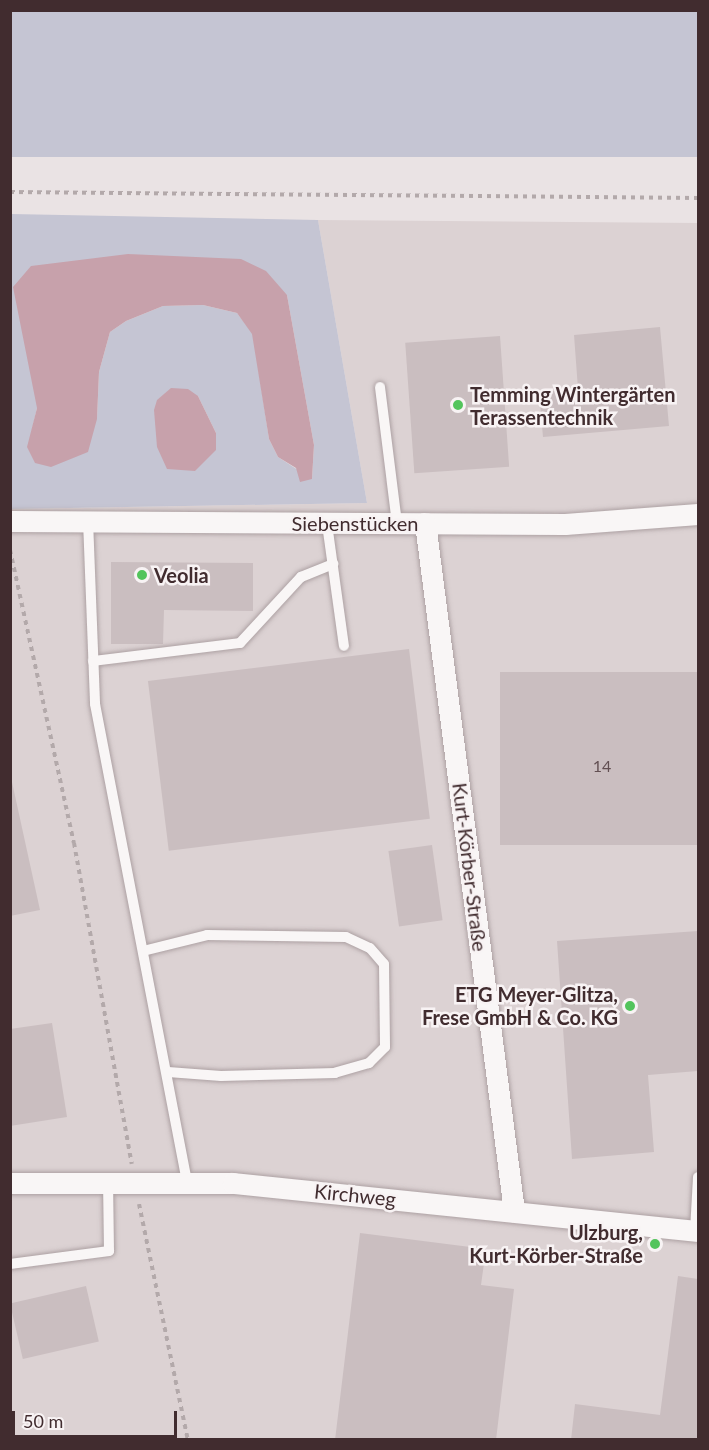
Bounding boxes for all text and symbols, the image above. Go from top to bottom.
place label: Temming Wintergärten Terassentechnik [470,382,676,429]
marker: Temming Wintergärten Terassentechnik [451,398,465,412]
street label: Siebenstücken [292,511,418,535]
place label: Veolia [154,563,209,587]
marker: Veolia [135,568,149,582]
house number: 14 [593,756,611,776]
street label: Kurt-Körber-Straße [448,781,492,953]
place label: ETG Meyer-Glitza, Frese GmbH & Co. KG [422,982,618,1029]
marker: ETG Meyer-Glitza, Frese GmbH & Co. KG [623,999,637,1013]
street label: Kirchweg [313,1179,397,1211]
place label: Ulzburg, Kurt-Körber-Straße [469,1220,643,1267]
marker: Ulzburg, Kurt-Körber-Straße [648,1237,662,1251]
scale bar [15,1399,180,1437]
text: 50 m [23,1410,63,1432]

